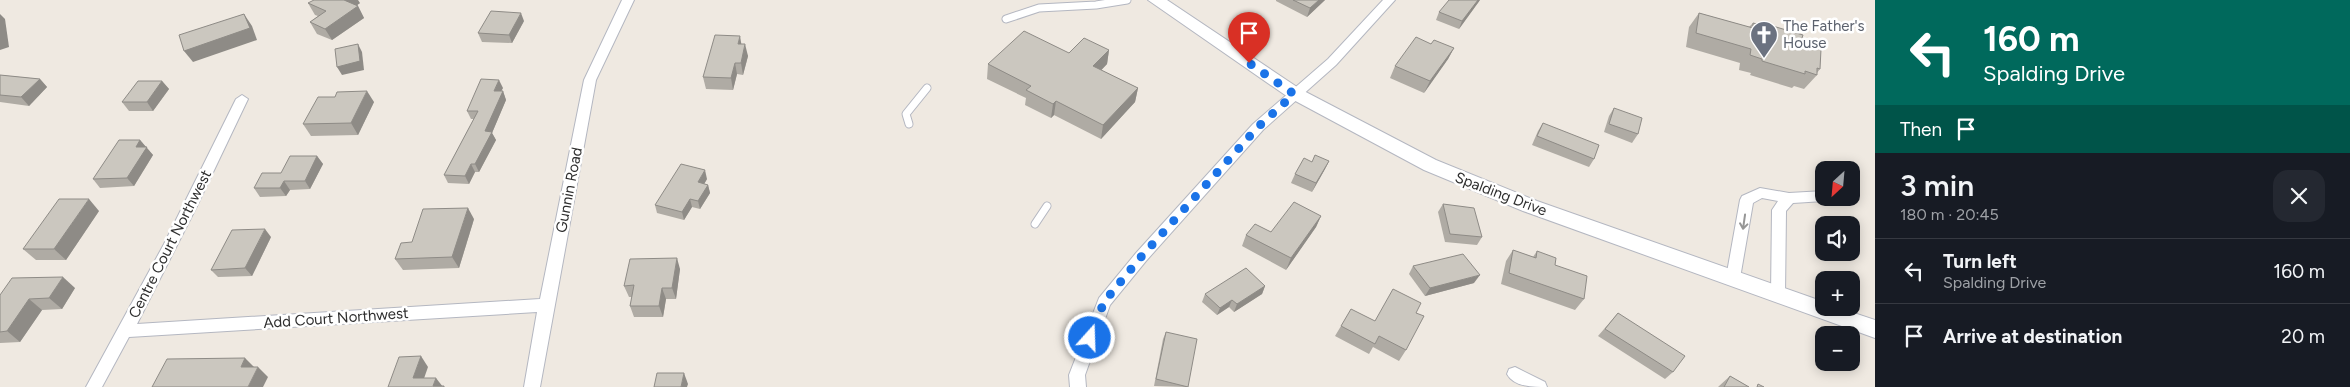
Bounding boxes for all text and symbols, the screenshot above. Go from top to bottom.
pin [1228,12,1270,63]
place label: The Father's House [1783,17,1865,52]
text: 160 m [1983,18,2080,60]
icon: arrive [1235,19,1263,47]
church icon: The Father's House [1749,20,1779,59]
icon: left [1900,20,1965,85]
text: Spalding Drive [1983,60,2125,87]
icon: arrive [1952,115,1980,143]
text: Then [1900,118,1942,141]
street label: Gunnin Road [552,146,586,234]
north arrow [1815,161,1860,206]
map controls [1815,161,1860,371]
street label: Centre Court Northwest [125,167,215,321]
text: 3 min [1900,167,1974,204]
street label: Spalding Drive [1453,168,1549,220]
button: close [2273,170,2325,222]
text: 180 m · 20:45 [1900,205,1999,224]
one-way arrow [1738,214,1748,230]
button: sound [1815,216,1860,261]
text: Turn left [1943,250,2017,273]
icon: left [1900,257,1928,285]
text: 160 m [2273,260,2325,283]
button: + [1815,271,1860,316]
text: Spalding Drive [1943,273,2046,292]
street label: Add Court Northwest [263,304,409,332]
position arrow [1063,311,1115,363]
icon: arrive [1900,322,1928,350]
text: Arrive at destination [1943,325,2122,348]
text: 20 m [2281,325,2325,348]
button: − [1815,326,1860,371]

